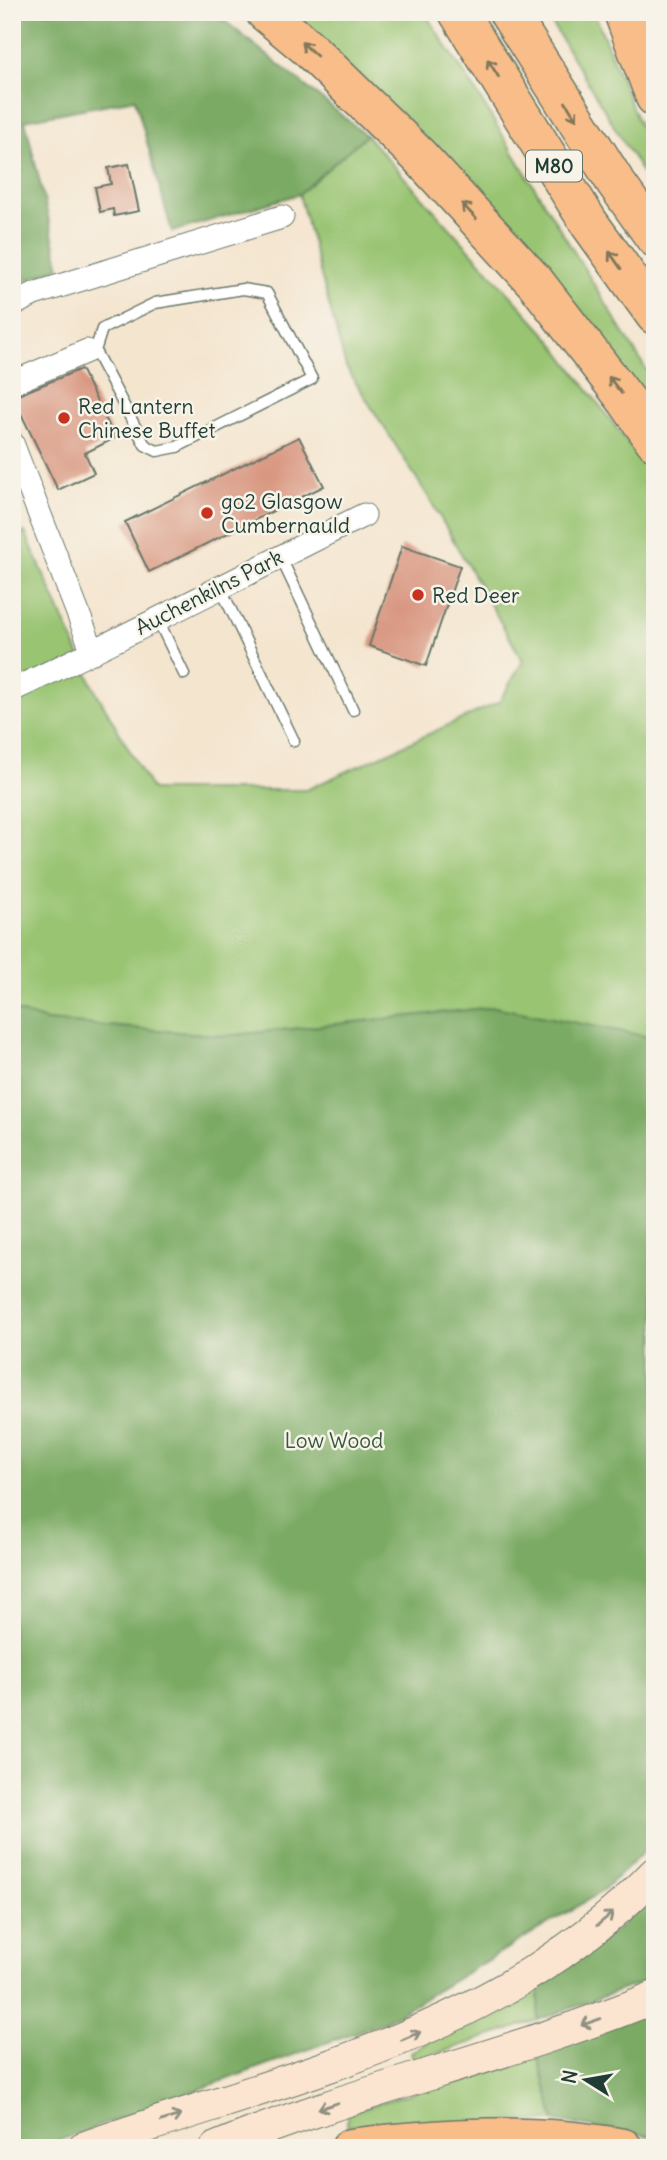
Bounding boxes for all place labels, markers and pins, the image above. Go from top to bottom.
place label: Red Lantern Chinese Buffet [78,393,216,444]
marker: Red Lantern Chinese Buffet [56,410,72,426]
place label: go2 Glasgow Cumbernauld [221,488,350,539]
marker: go2 Glasgow Cumbernauld [199,505,215,521]
place label: Red Deer [432,582,520,609]
marker: Red Deer [410,587,426,603]

